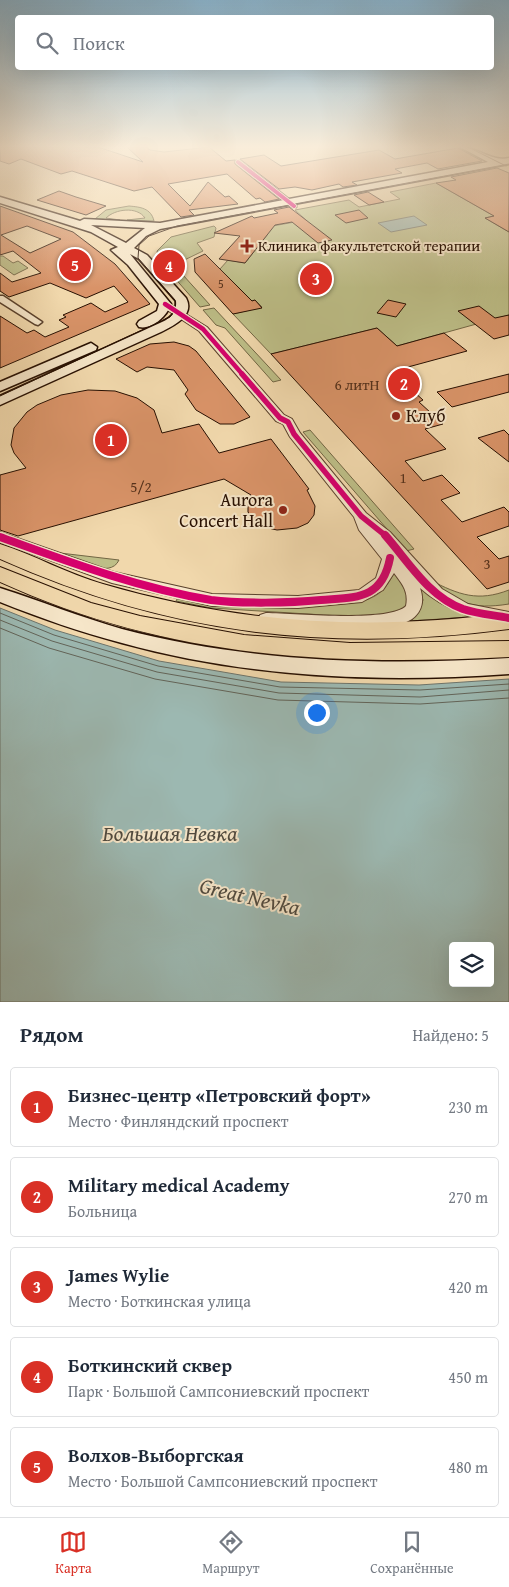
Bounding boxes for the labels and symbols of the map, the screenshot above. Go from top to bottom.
place label: Клиника факультетской терапии [258,235,480,256]
marker: Клиника факультетской терапии [240,239,254,253]
pin: 5 [59,246,91,284]
pin: 4 [153,247,185,285]
pin: 3 [300,260,332,298]
house number: 5 [218,275,224,292]
pin: 2 [388,365,420,403]
house number: 6 литН [335,374,379,395]
place label: Клуб [406,402,445,429]
marker: Клуб [390,410,402,422]
pin: 1 [95,421,127,459]
house number: 1 [399,467,407,488]
house number: 5/2 [130,476,152,497]
place label: Aurora Concert Hall [179,486,273,534]
marker: Aurora Concert Hall [277,504,289,516]
house number: 3 [483,553,491,574]
your location [304,700,330,726]
water label: Большая Невка [103,817,237,849]
water label: Great Nevka [197,869,303,923]

